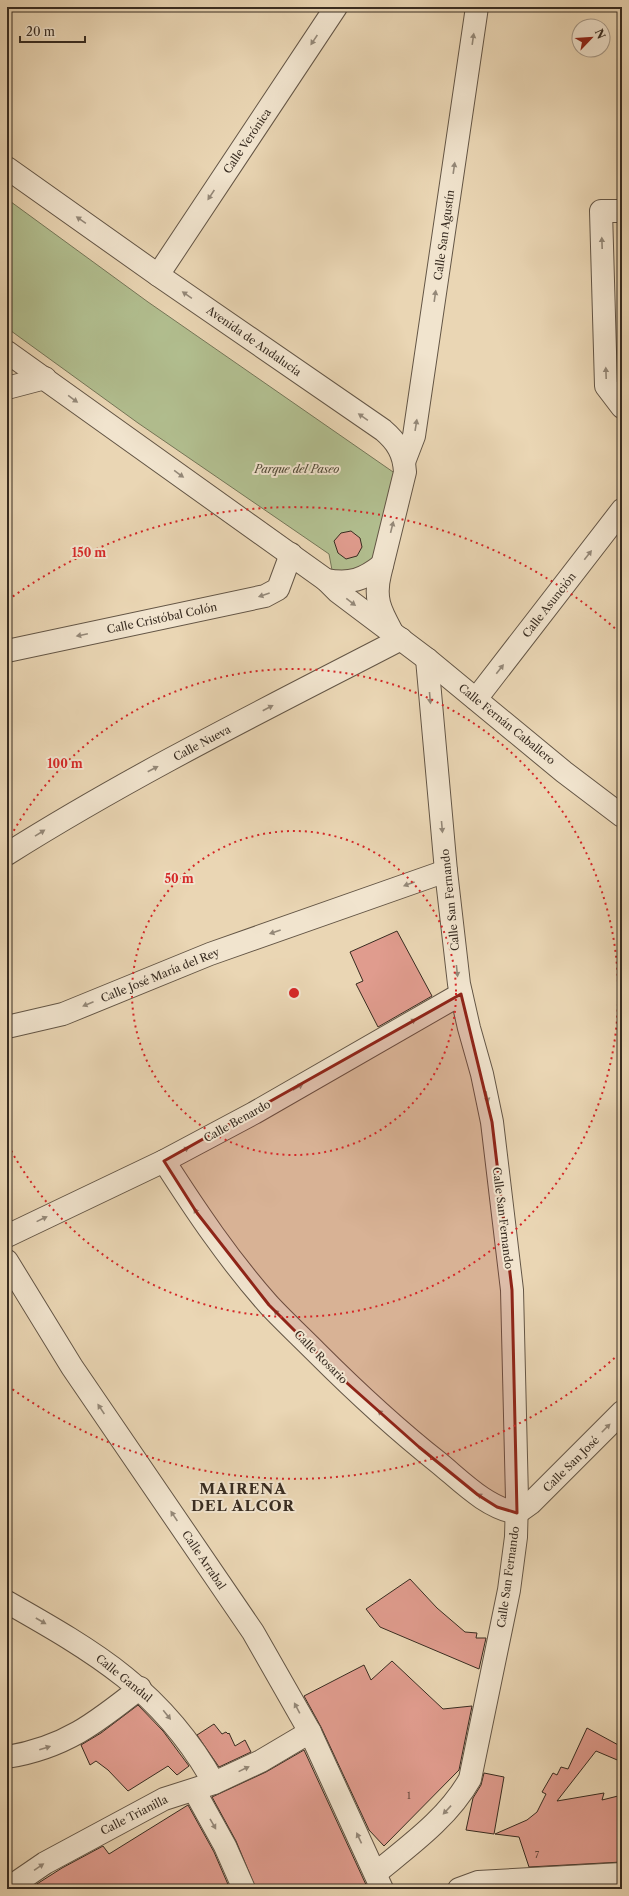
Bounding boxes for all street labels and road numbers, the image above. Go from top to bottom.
street label: Calle Verónica [220,106,274,176]
street label: Calle San Agustín [431,189,457,281]
street label: Avenida de Andalucía [203,302,304,379]
street label: Calle Asunción [519,570,579,640]
street label: Calle Cristóbal Colón [106,599,219,637]
street label: Calle Fernán Caballero [456,681,558,768]
street label: Calle Nueva [171,722,233,764]
street label: Calle San Fernando [438,848,462,952]
street label: Calle José María del Rey [99,944,222,1005]
street label: Calle Benardo [201,1097,273,1145]
street label: Calle San Fernando [490,1166,516,1270]
street label: Calle Rosario [291,1327,351,1387]
street label: Calle San José [540,1433,602,1495]
street label: Calle San Fernando [494,1525,522,1629]
street label: Calle Arrabal [179,1528,229,1593]
street label: Calle Gandul [93,1651,155,1705]
street label: Calle Trianilla [98,1792,170,1838]

